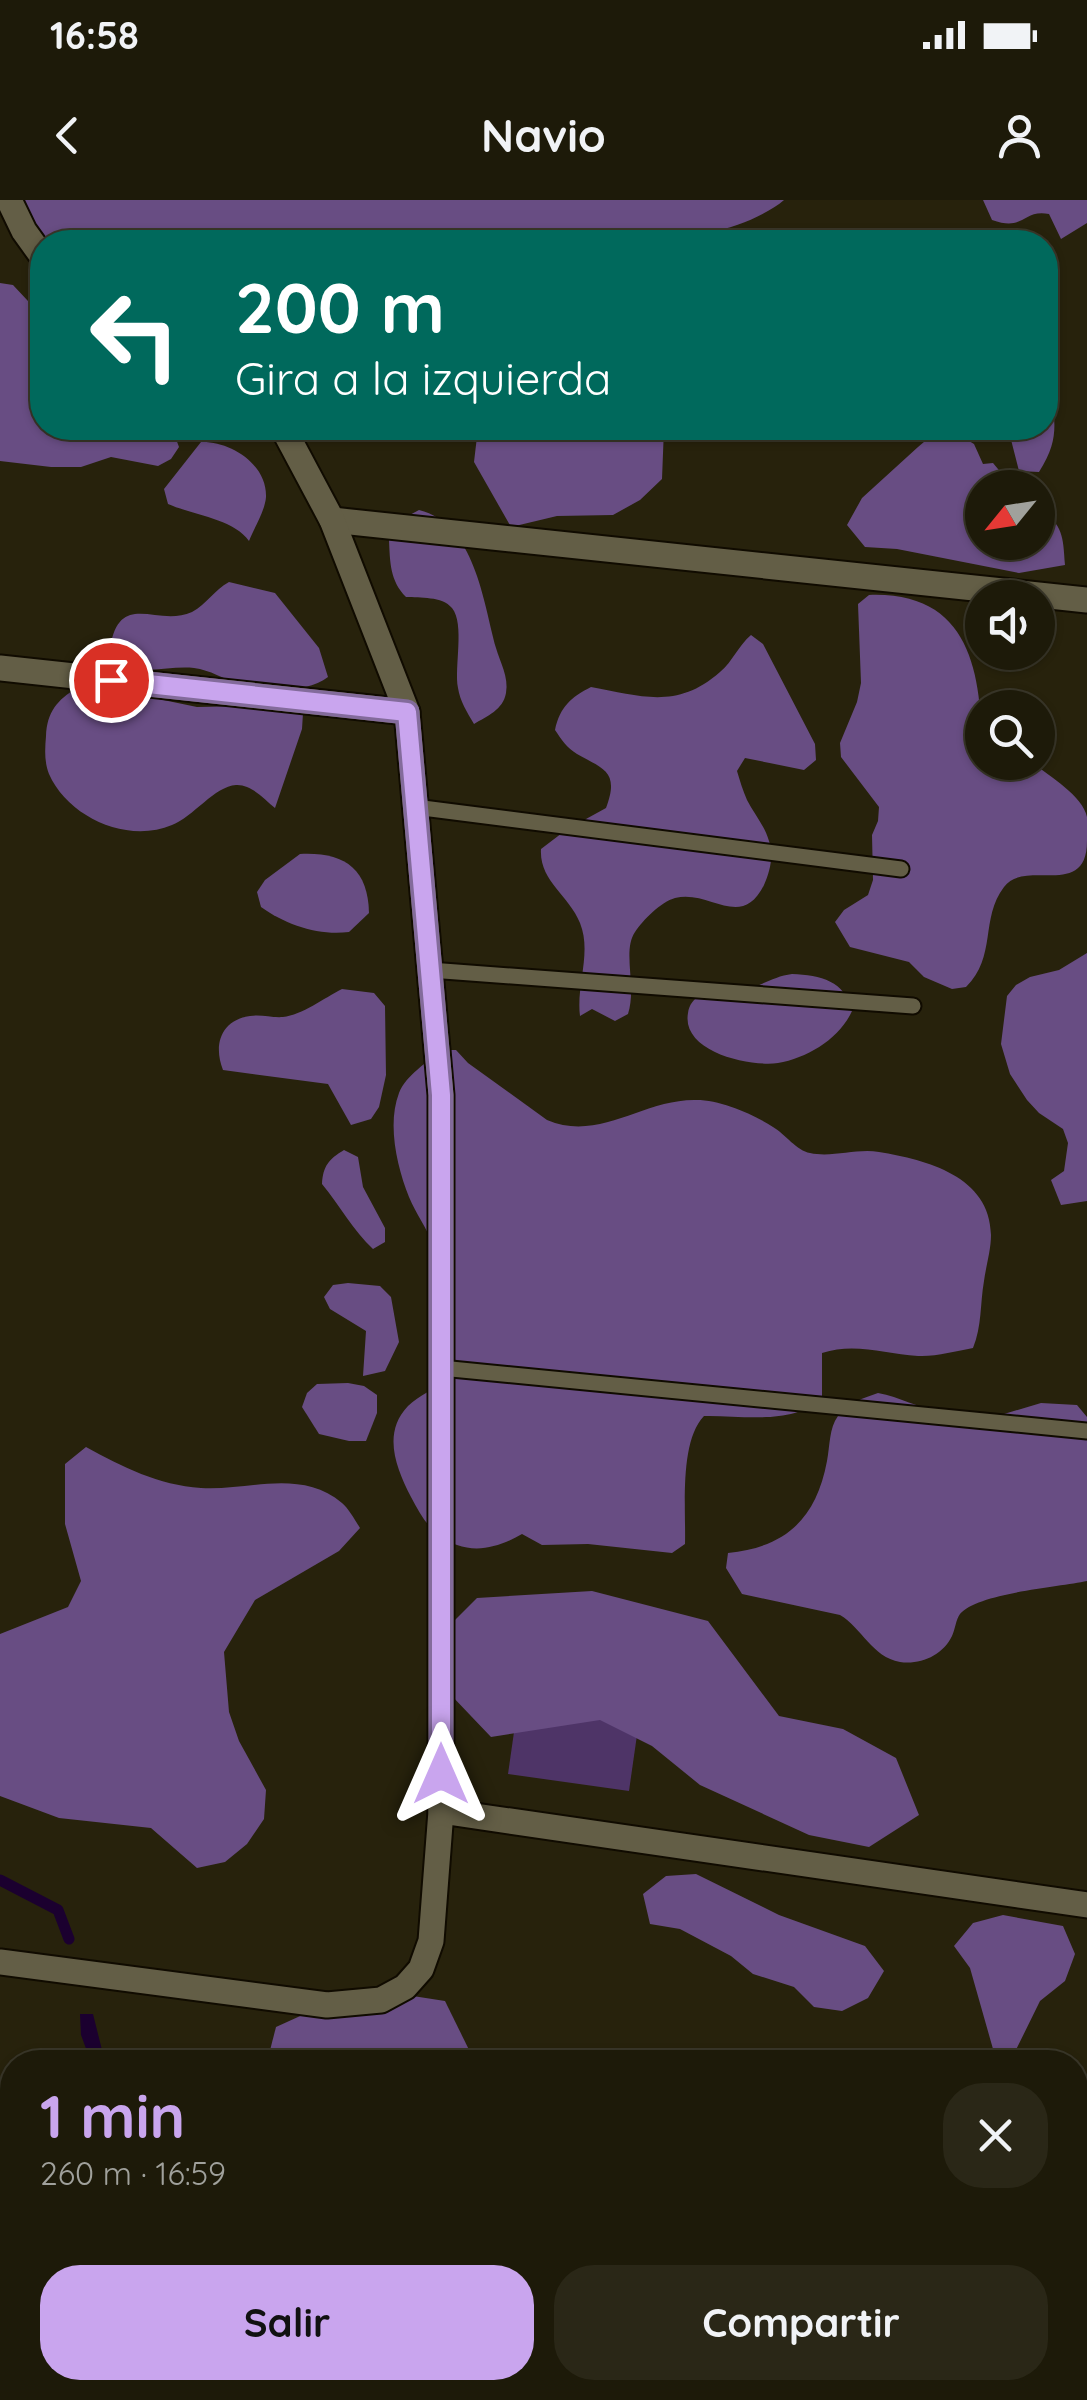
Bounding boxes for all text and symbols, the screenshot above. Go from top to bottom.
text: 16:58 [50,11,139,59]
text: Navio [481,107,606,163]
icon: back [40,108,95,163]
icon: person [992,108,1047,163]
text: 200 m [235,263,445,351]
icon: left [70,270,200,400]
text: Gira a la izquierda [235,350,611,406]
north arrow [965,470,1055,560]
map controls [965,470,1055,780]
button: sound [965,580,1055,670]
pin [69,638,154,723]
icon: arrive [84,653,139,708]
button: search [965,690,1055,780]
position arrow [389,1722,493,1826]
text: 1 min [40,2078,185,2153]
button: close [943,2083,1048,2188]
text: 260 m · 16:59 [40,2153,226,2193]
button: Salir [40,2265,534,2380]
button: Compartir [554,2265,1048,2380]

